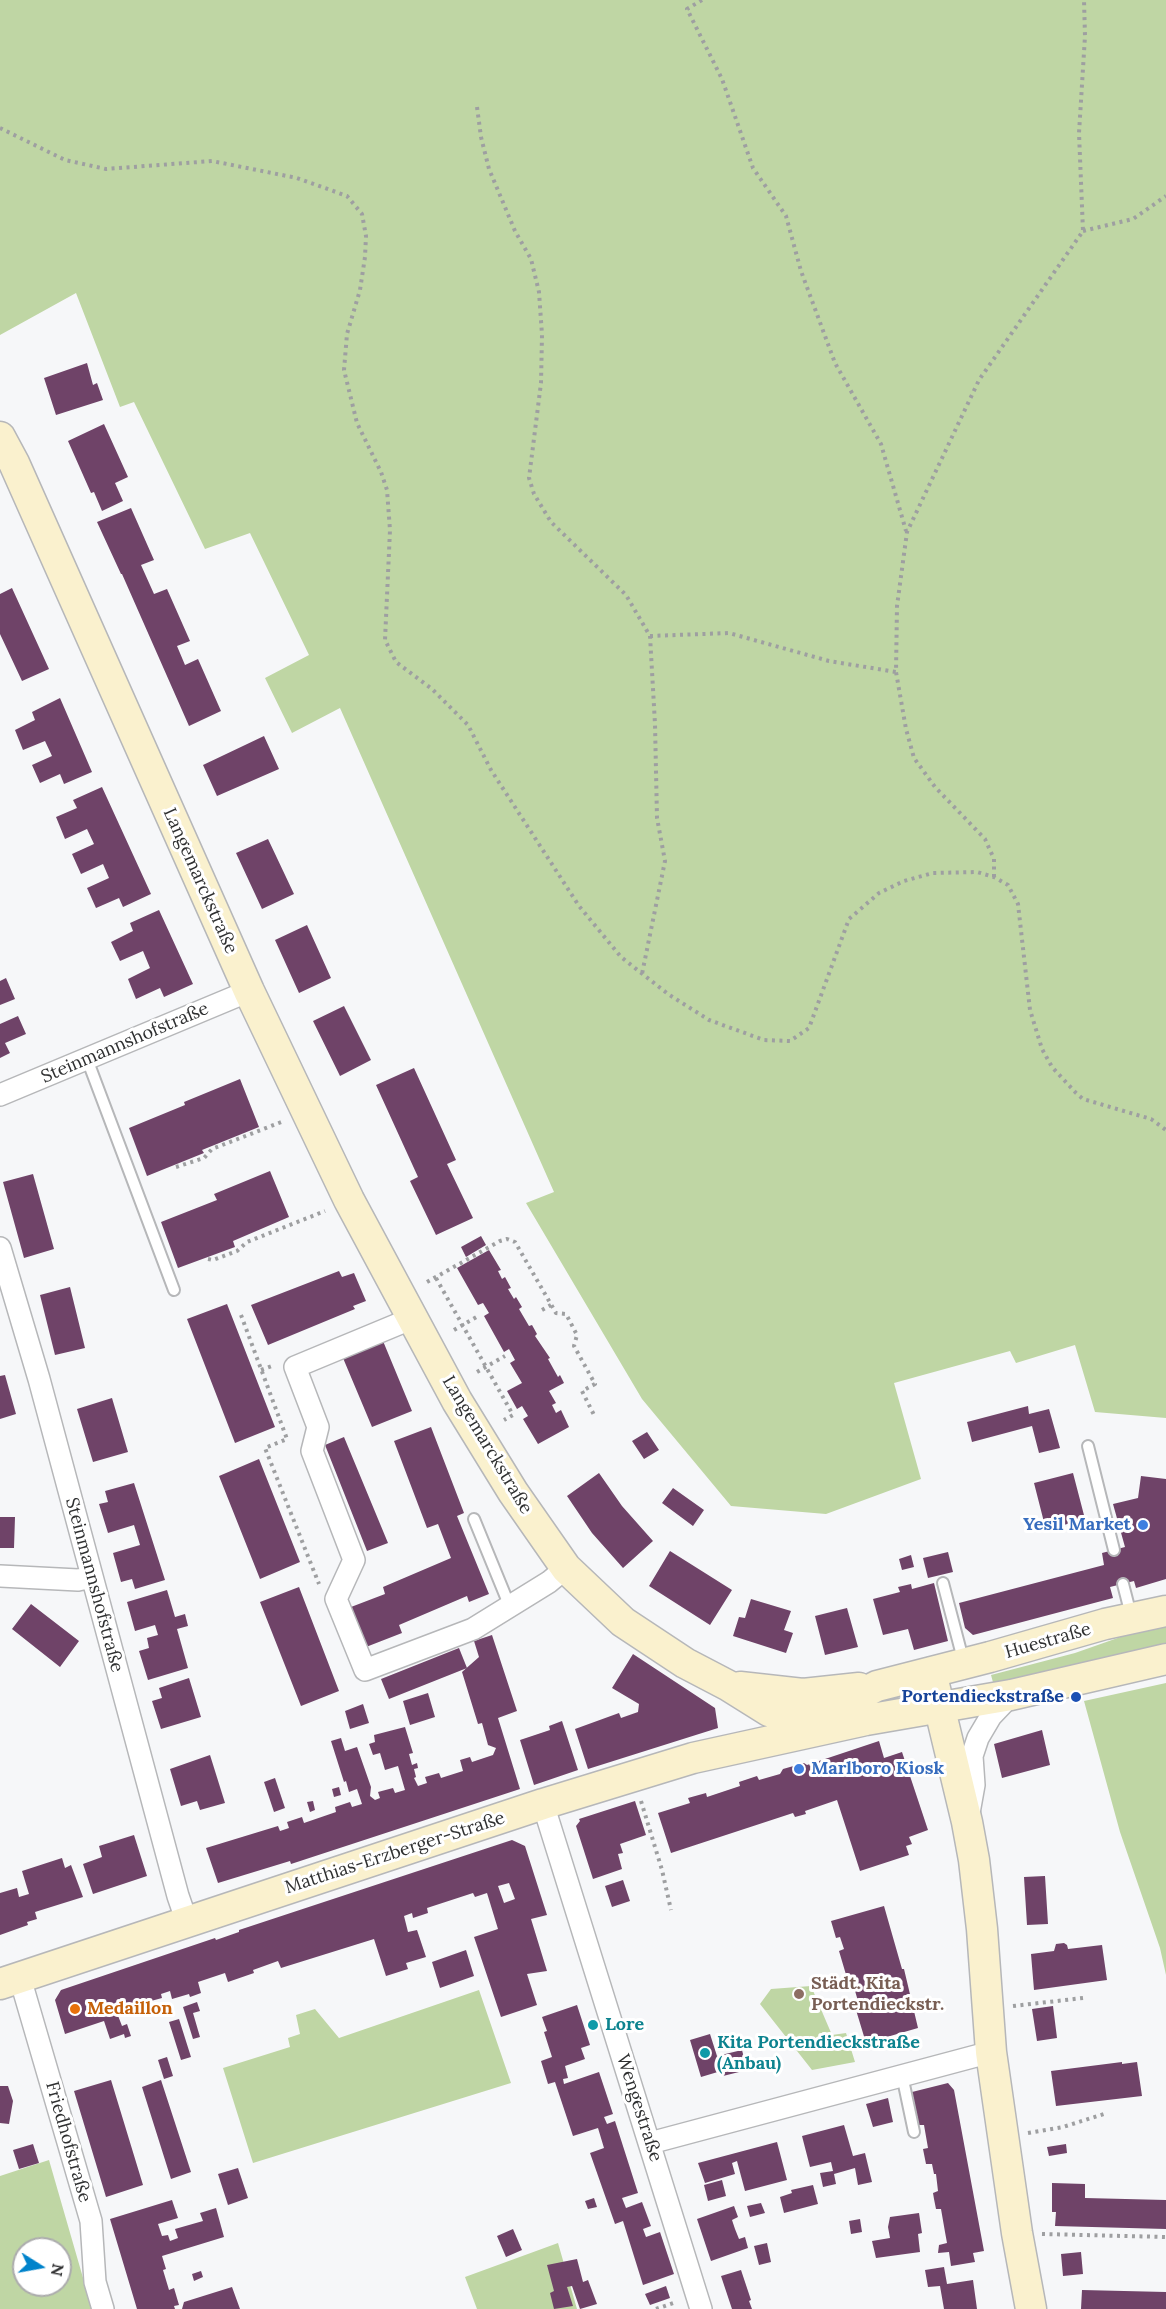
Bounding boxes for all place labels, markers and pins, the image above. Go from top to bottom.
place label: Yesil Market [1023,1514,1131,1536]
marker: Yesil Market [1136,1518,1150,1532]
place label: Portendieckstraße [901,1686,1064,1708]
marker: Portendieckstraße [1069,1690,1083,1704]
place label: Marlboro Kiosk [811,1758,944,1780]
marker: Marlboro Kiosk [792,1762,806,1776]
place label: Städt. Kita Portendieckstr. [811,1973,944,2016]
marker: Städt. Kita Portendieckstr. [792,1987,806,2001]
place label: Medaillon [87,1998,173,2020]
marker: Medaillon [68,2002,82,2016]
place label: Lore [605,2014,644,2036]
marker: Lore [586,2018,600,2032]
place label: Kita Portendieckstraße (Anbau) [717,2032,920,2074]
marker: Kita Portendieckstraße (Anbau) [698,2046,712,2060]

